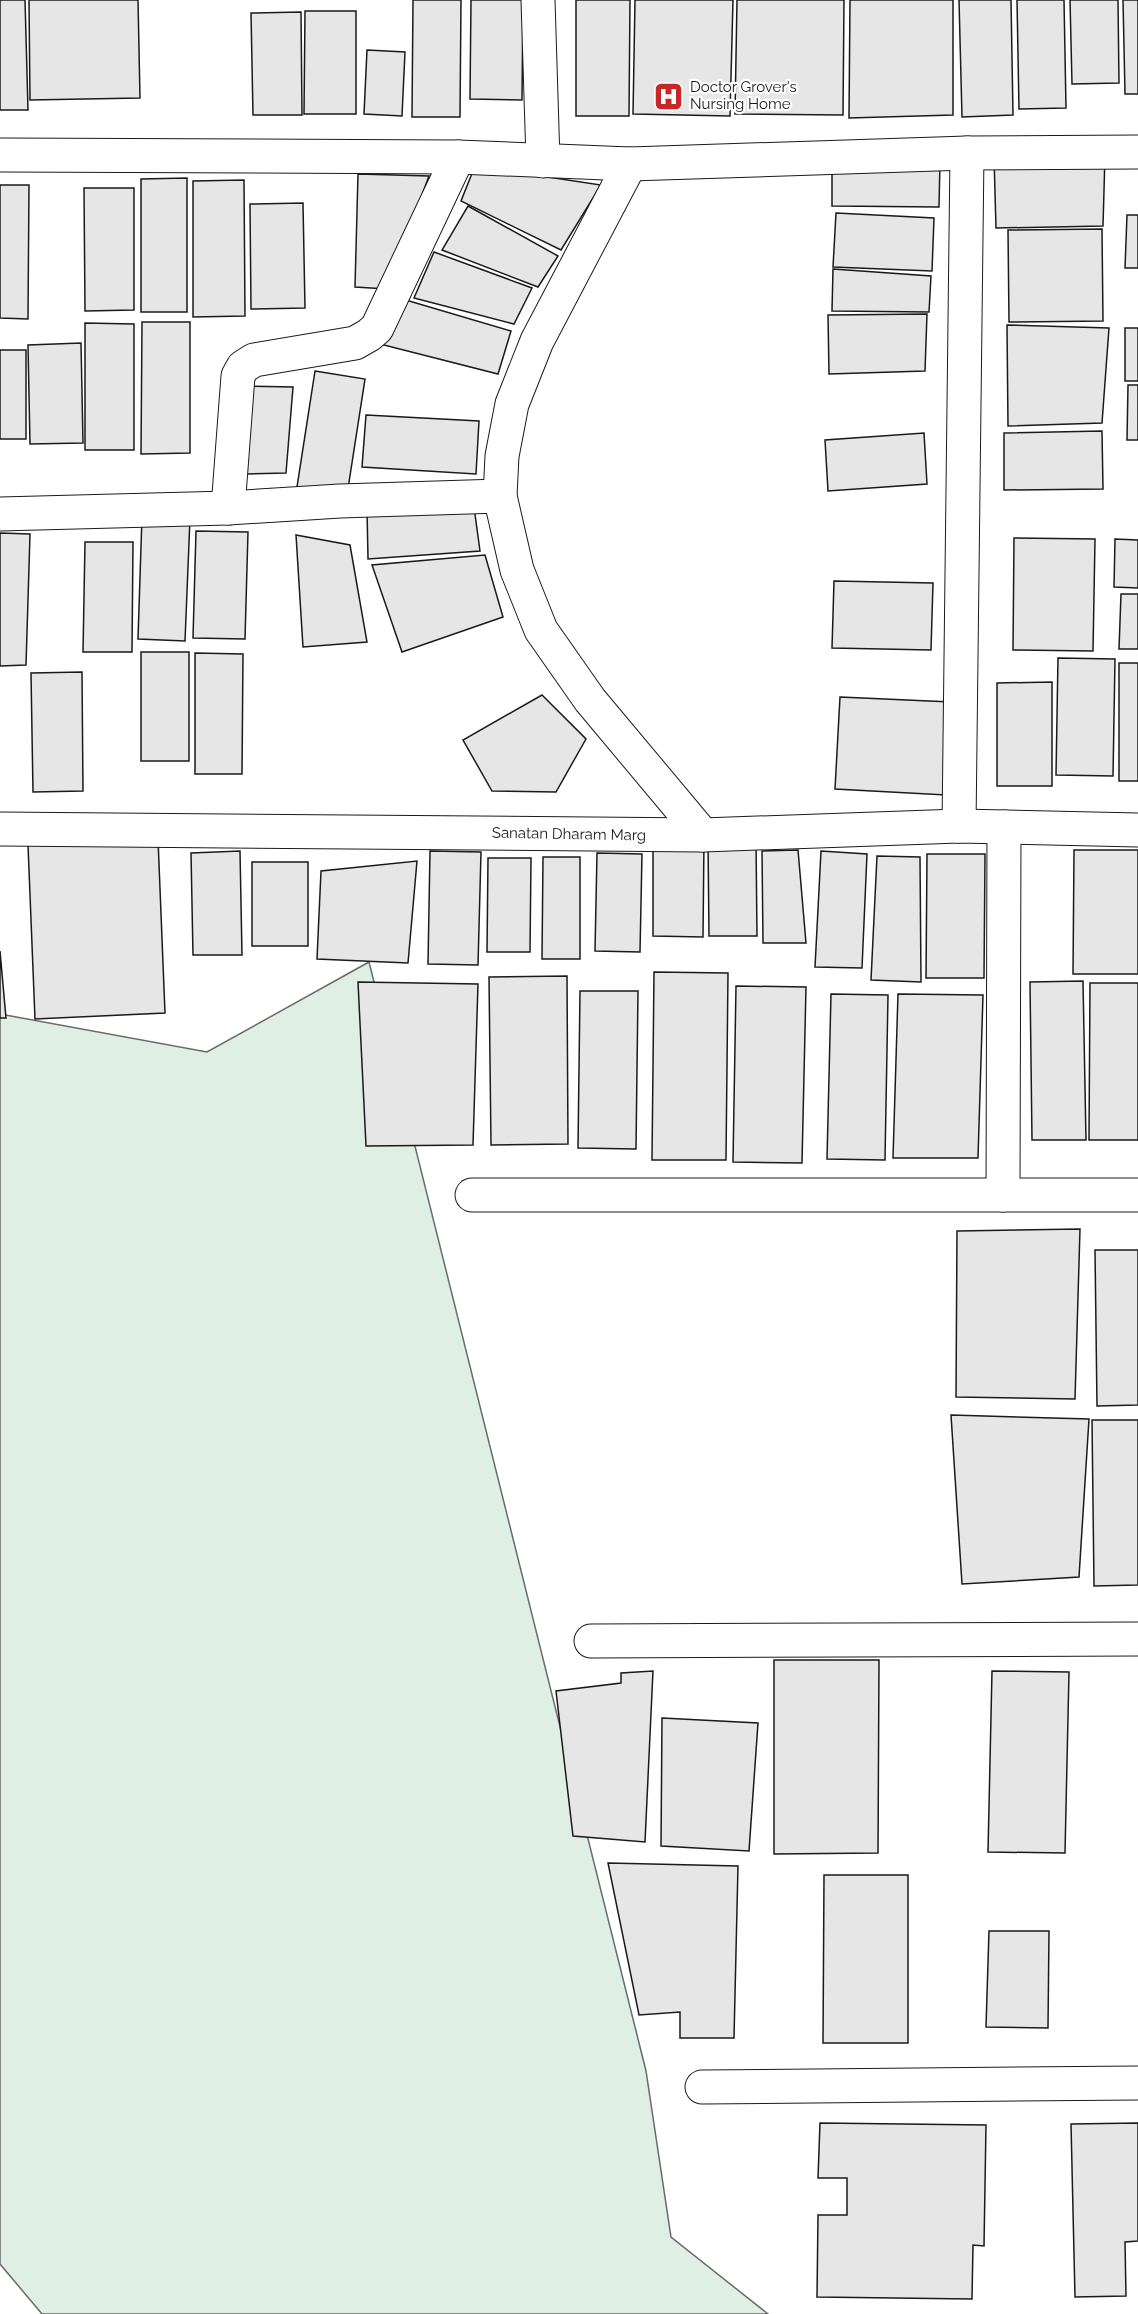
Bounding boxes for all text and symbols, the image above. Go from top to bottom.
place label: Doctor Grover's Nursing Home [690,78,797,113]
hospital icon: Doctor Grover's Nursing Home [653,80,685,112]
street label: Sanatan Dharam Marg [492,824,646,844]

